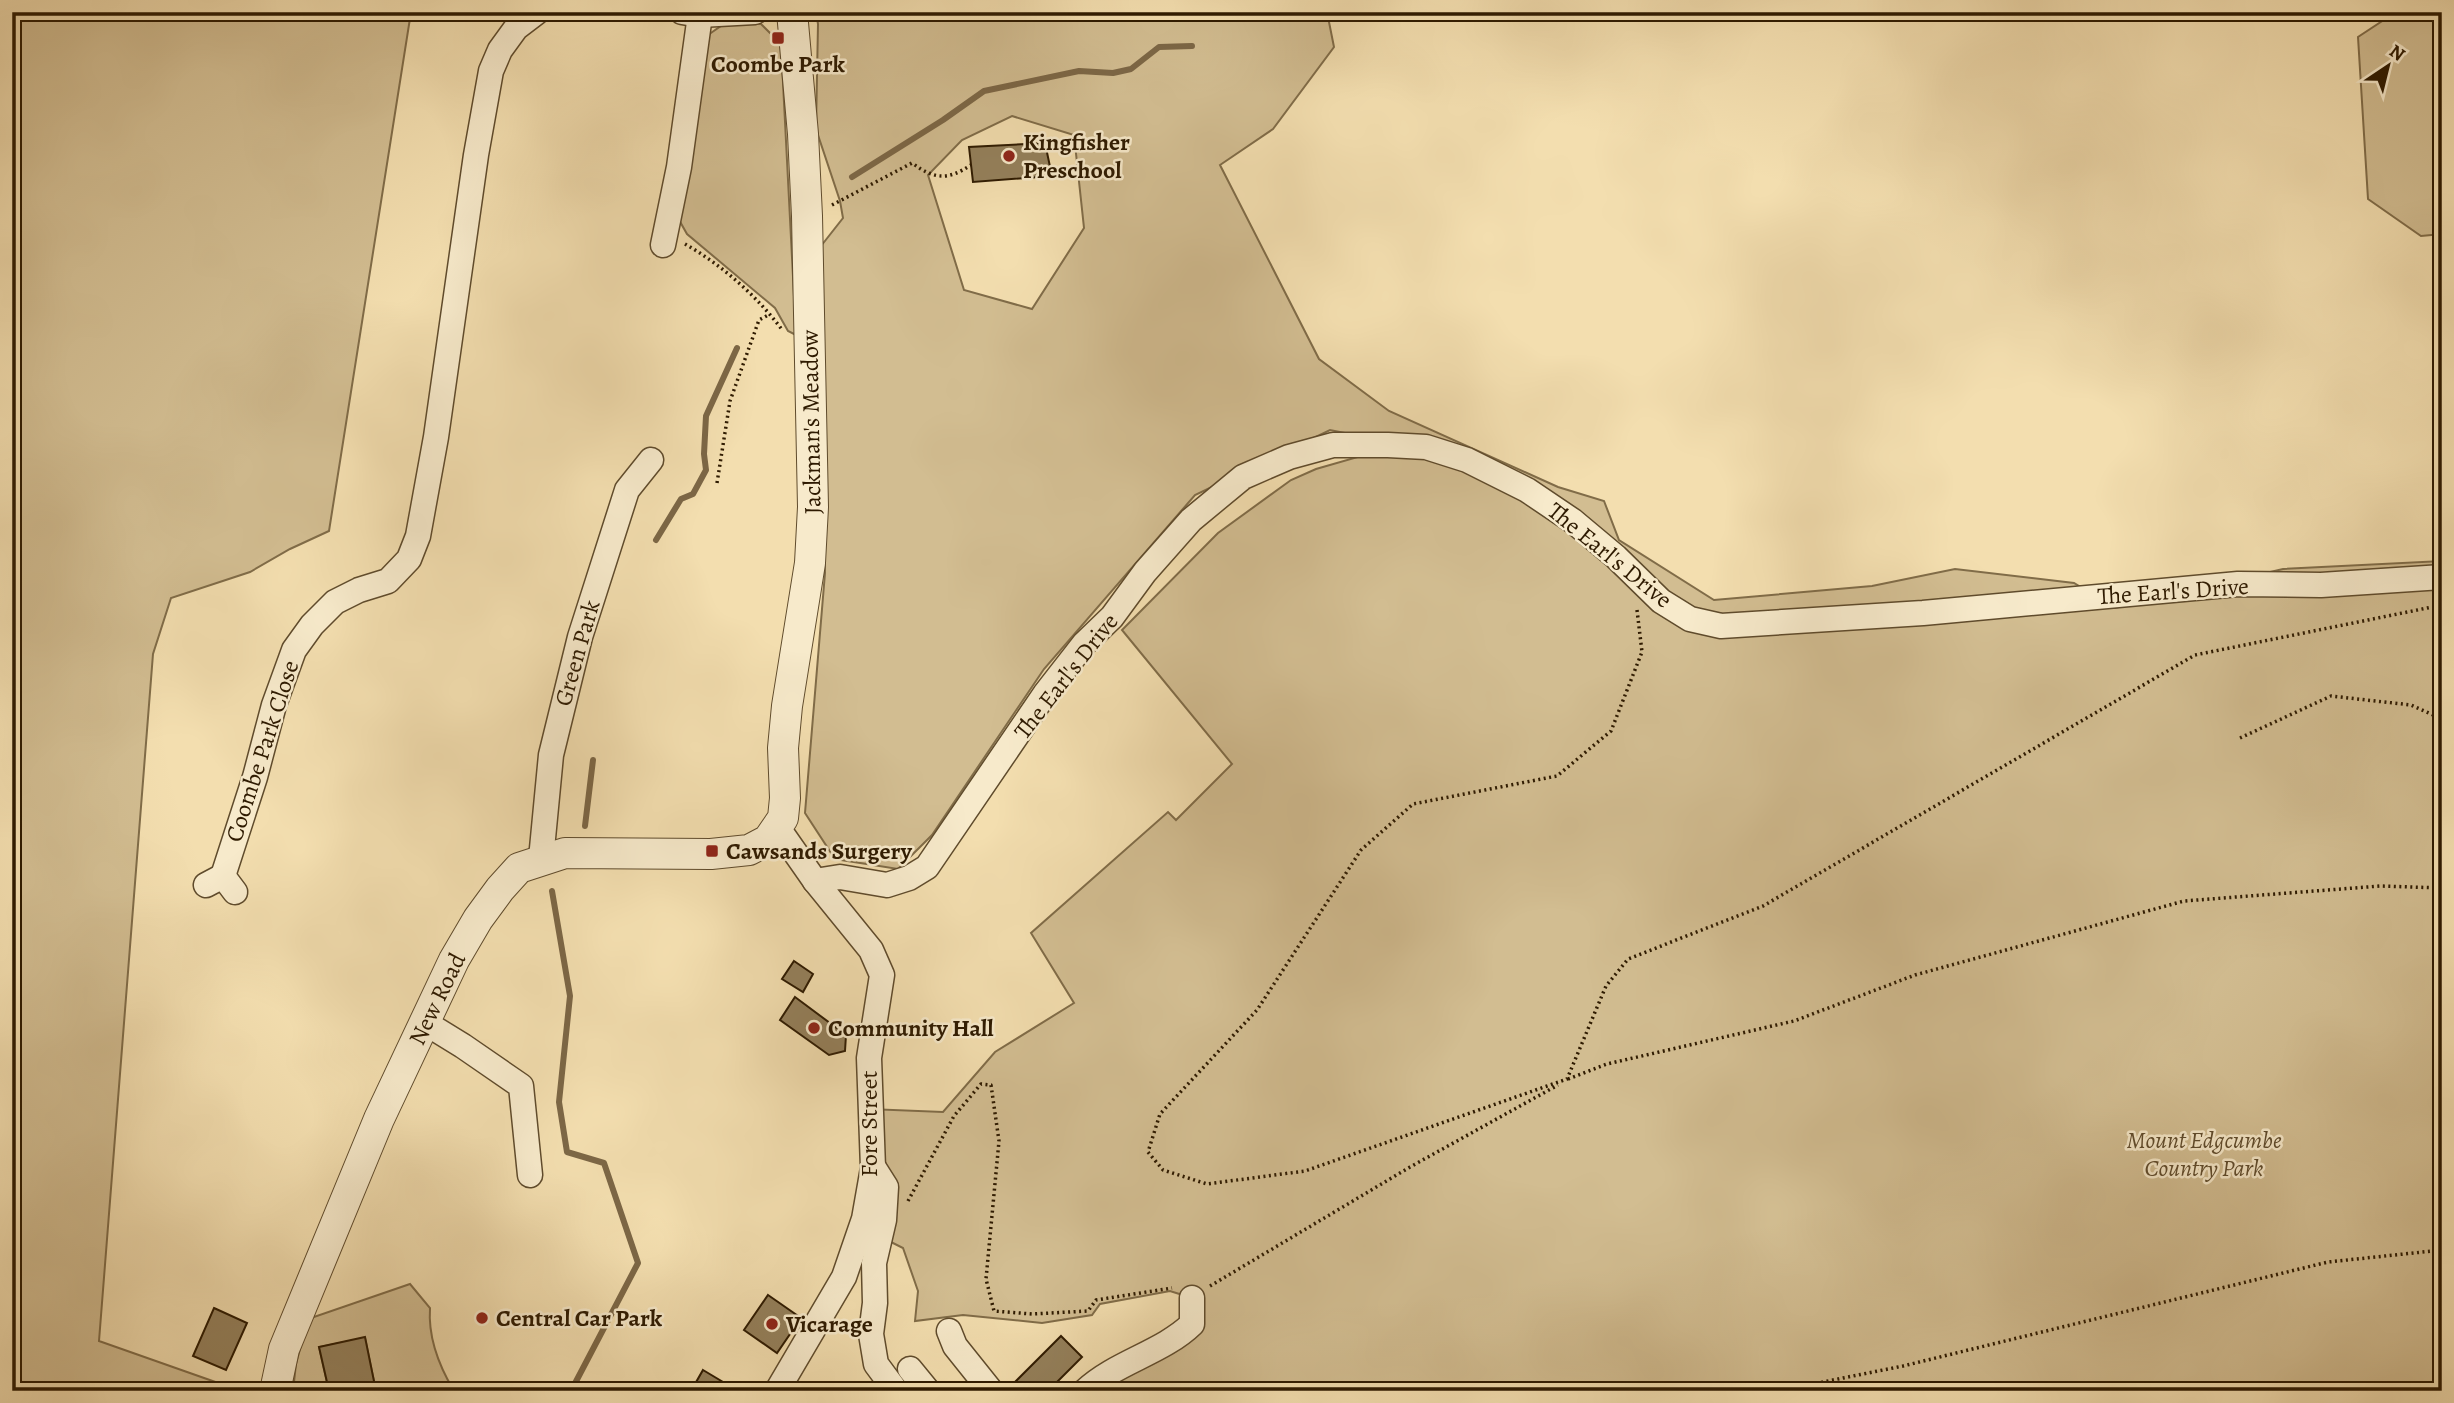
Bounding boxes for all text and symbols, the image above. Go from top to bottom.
marker: Coombe Park [770,30,786,46]
north arrow [2352,32,2422,102]
text: N [2384,38,2410,68]
place label: Coombe Park [711,48,846,80]
place label: Kingfisher Preschool [1023,126,1130,186]
marker: Kingfisher Preschool [1001,148,1017,164]
street label: Jackman's Meadow [793,329,829,515]
street label: The Earl's Drive [1541,495,1679,615]
street label: The Earl's Drive [2096,570,2250,612]
street label: Green Park [547,596,607,710]
street label: The Earl's Drive [1007,606,1125,746]
street label: Coombe Park Close [218,656,306,846]
place label: Cawsands Surgery [726,835,913,867]
marker: Cawsands Surgery [704,843,720,859]
street label: New Road [401,947,473,1051]
place label: Community Hall [828,1012,994,1044]
marker: Community Hall [806,1020,822,1036]
street label: Fore Street [853,1071,885,1177]
park label: Mount Edgcumbe Country Park [2126,1124,2282,1184]
place label: Central Car Park [496,1302,663,1334]
place label: Vicarage [785,1308,873,1340]
marker: Central Car Park [474,1310,490,1326]
marker: Vicarage [764,1316,780,1332]

